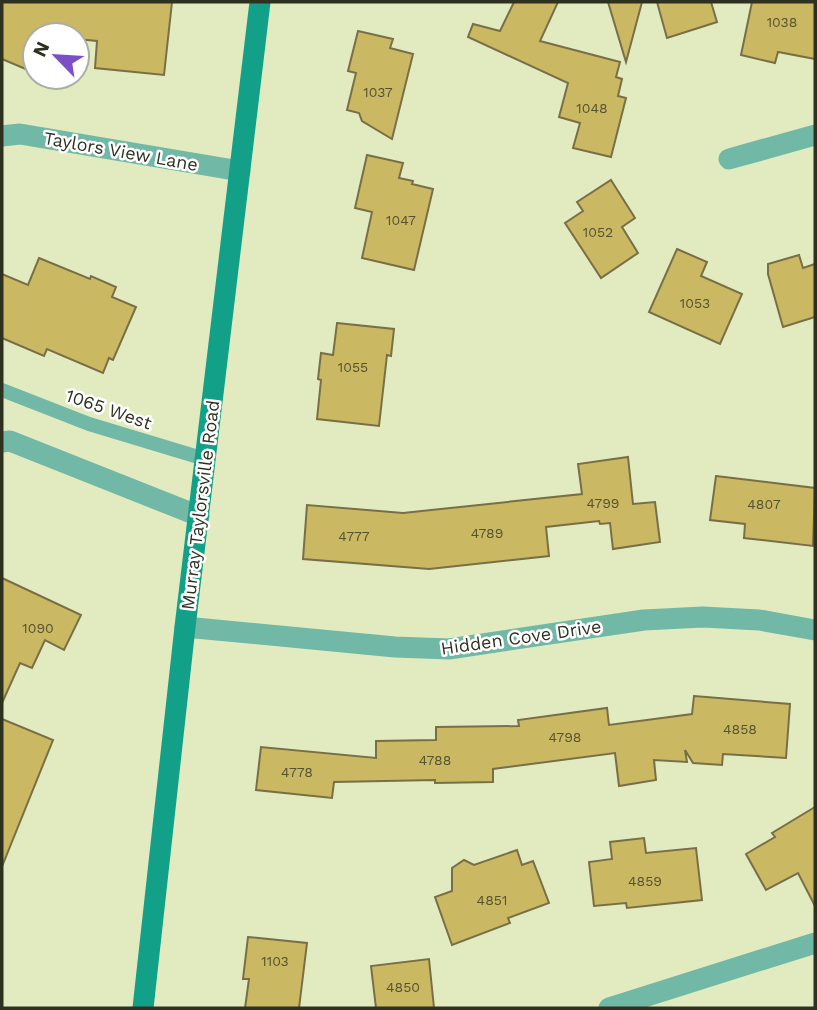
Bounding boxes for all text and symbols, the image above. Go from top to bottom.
house number: 1038 [767,14,797,30]
north arrow [21,21,91,91]
text: N [28,38,54,60]
house number: 1037 [363,84,393,100]
house number: 1048 [576,100,608,116]
street label: Taylors View Lane [42,127,200,175]
house number: 1047 [386,212,416,228]
house number: 1052 [583,224,613,240]
house number: 1053 [680,295,710,311]
house number: 1055 [338,359,368,375]
street label: 1065 West [63,385,155,434]
street label: Murray Taylorsville Road [177,399,223,611]
house number: 4799 [587,495,619,511]
house number: 4807 [747,496,781,512]
house number: 4789 [471,525,503,541]
house number: 4777 [338,528,370,544]
street label: Hidden Cove Drive [439,615,603,659]
house number: 1090 [22,620,54,636]
house number: 4858 [723,721,757,737]
house number: 4798 [549,729,581,745]
house number: 4788 [419,752,451,768]
house number: 4778 [281,764,313,780]
house number: 4859 [628,873,662,889]
house number: 4851 [477,892,507,908]
house number: 1103 [261,953,289,969]
house number: 4850 [386,979,420,995]

